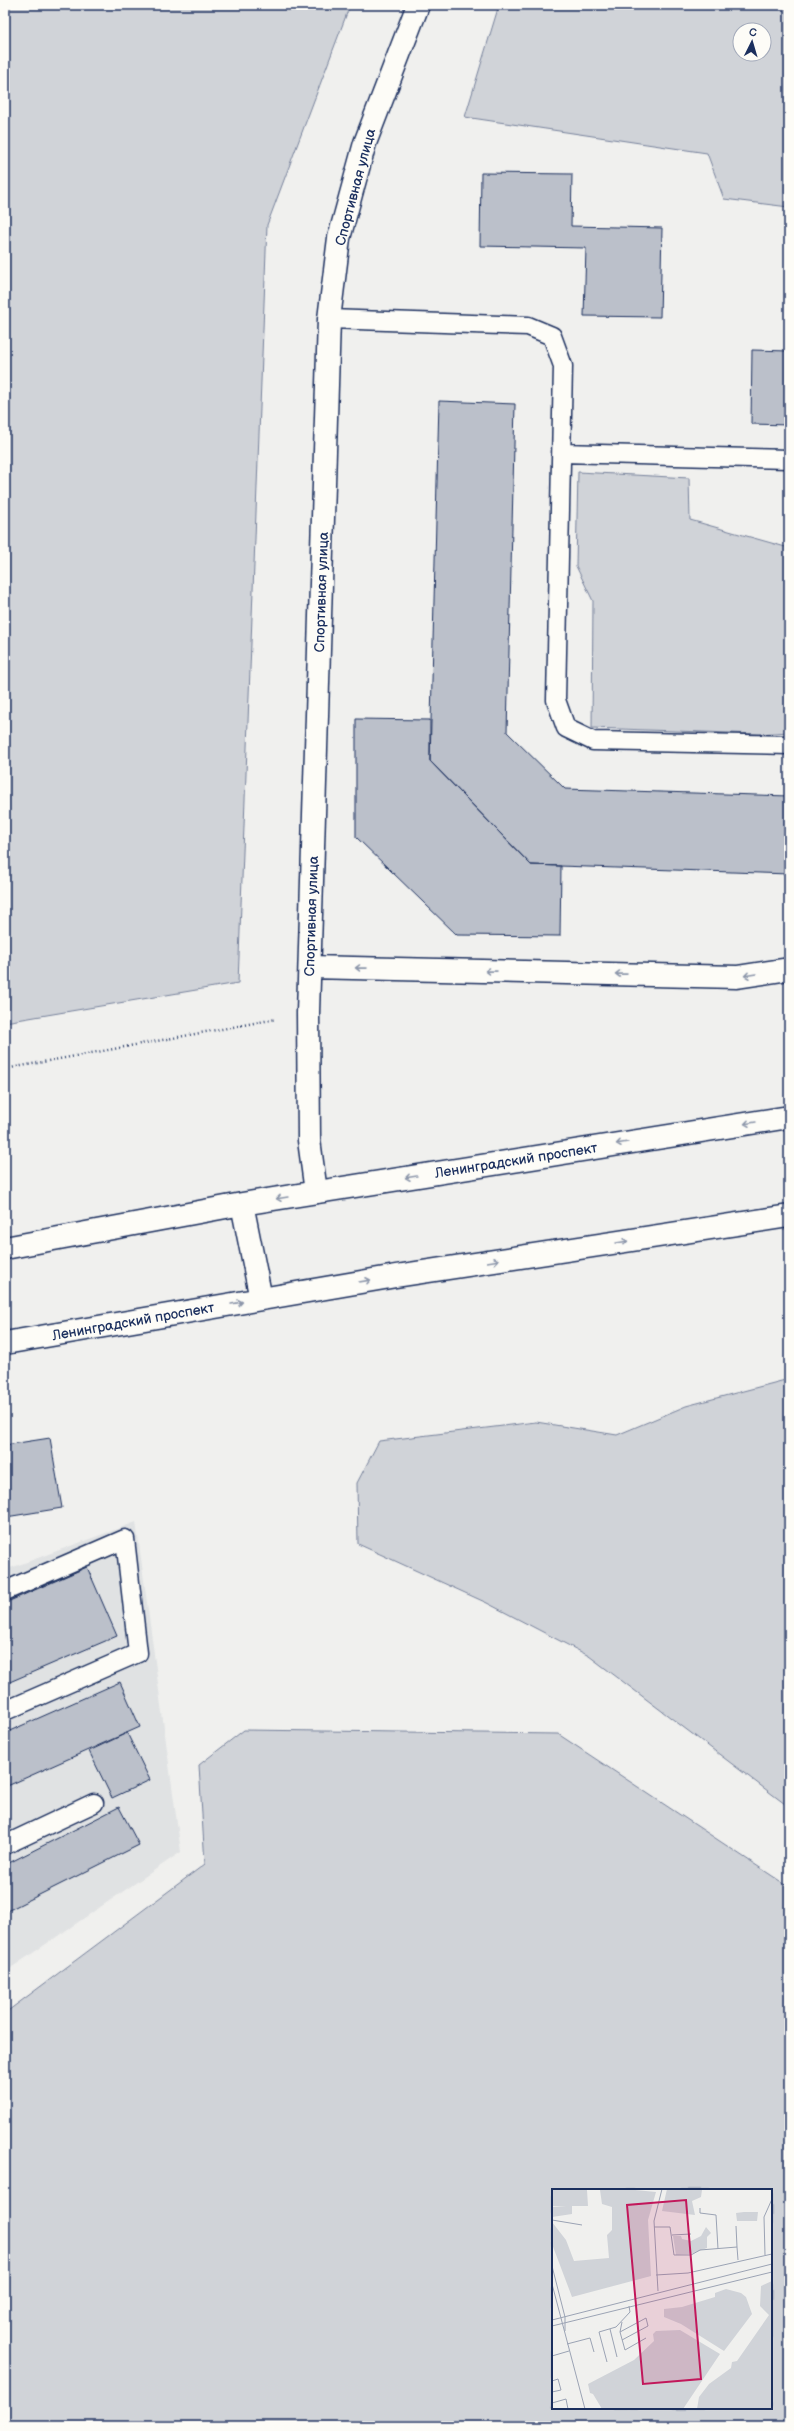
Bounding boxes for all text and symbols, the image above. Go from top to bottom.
north arrow [732,22,772,62]
text: С [748,26,758,39]
street label: Спортивная улица [332,126,379,248]
street label: Спортивная улица [311,531,332,653]
street label: Спортивная улица [301,855,322,977]
one-way arrow [355,964,368,972]
one-way arrow [485,967,498,975]
one-way arrow [615,970,628,978]
one-way arrow [744,971,757,979]
one-way arrow [744,1119,757,1127]
street label: Ленинградский проспект [433,1139,599,1182]
one-way arrow [616,1139,629,1147]
one-way arrow [405,1173,418,1181]
one-way arrow [276,1194,289,1202]
one-way arrow [615,1238,628,1246]
one-way arrow [486,1257,499,1265]
one-way arrow [358,1277,371,1285]
street label: Ленинградский проспект [50,1299,216,1344]
one-way arrow [230,1299,243,1307]
inset map [552,2189,772,2409]

